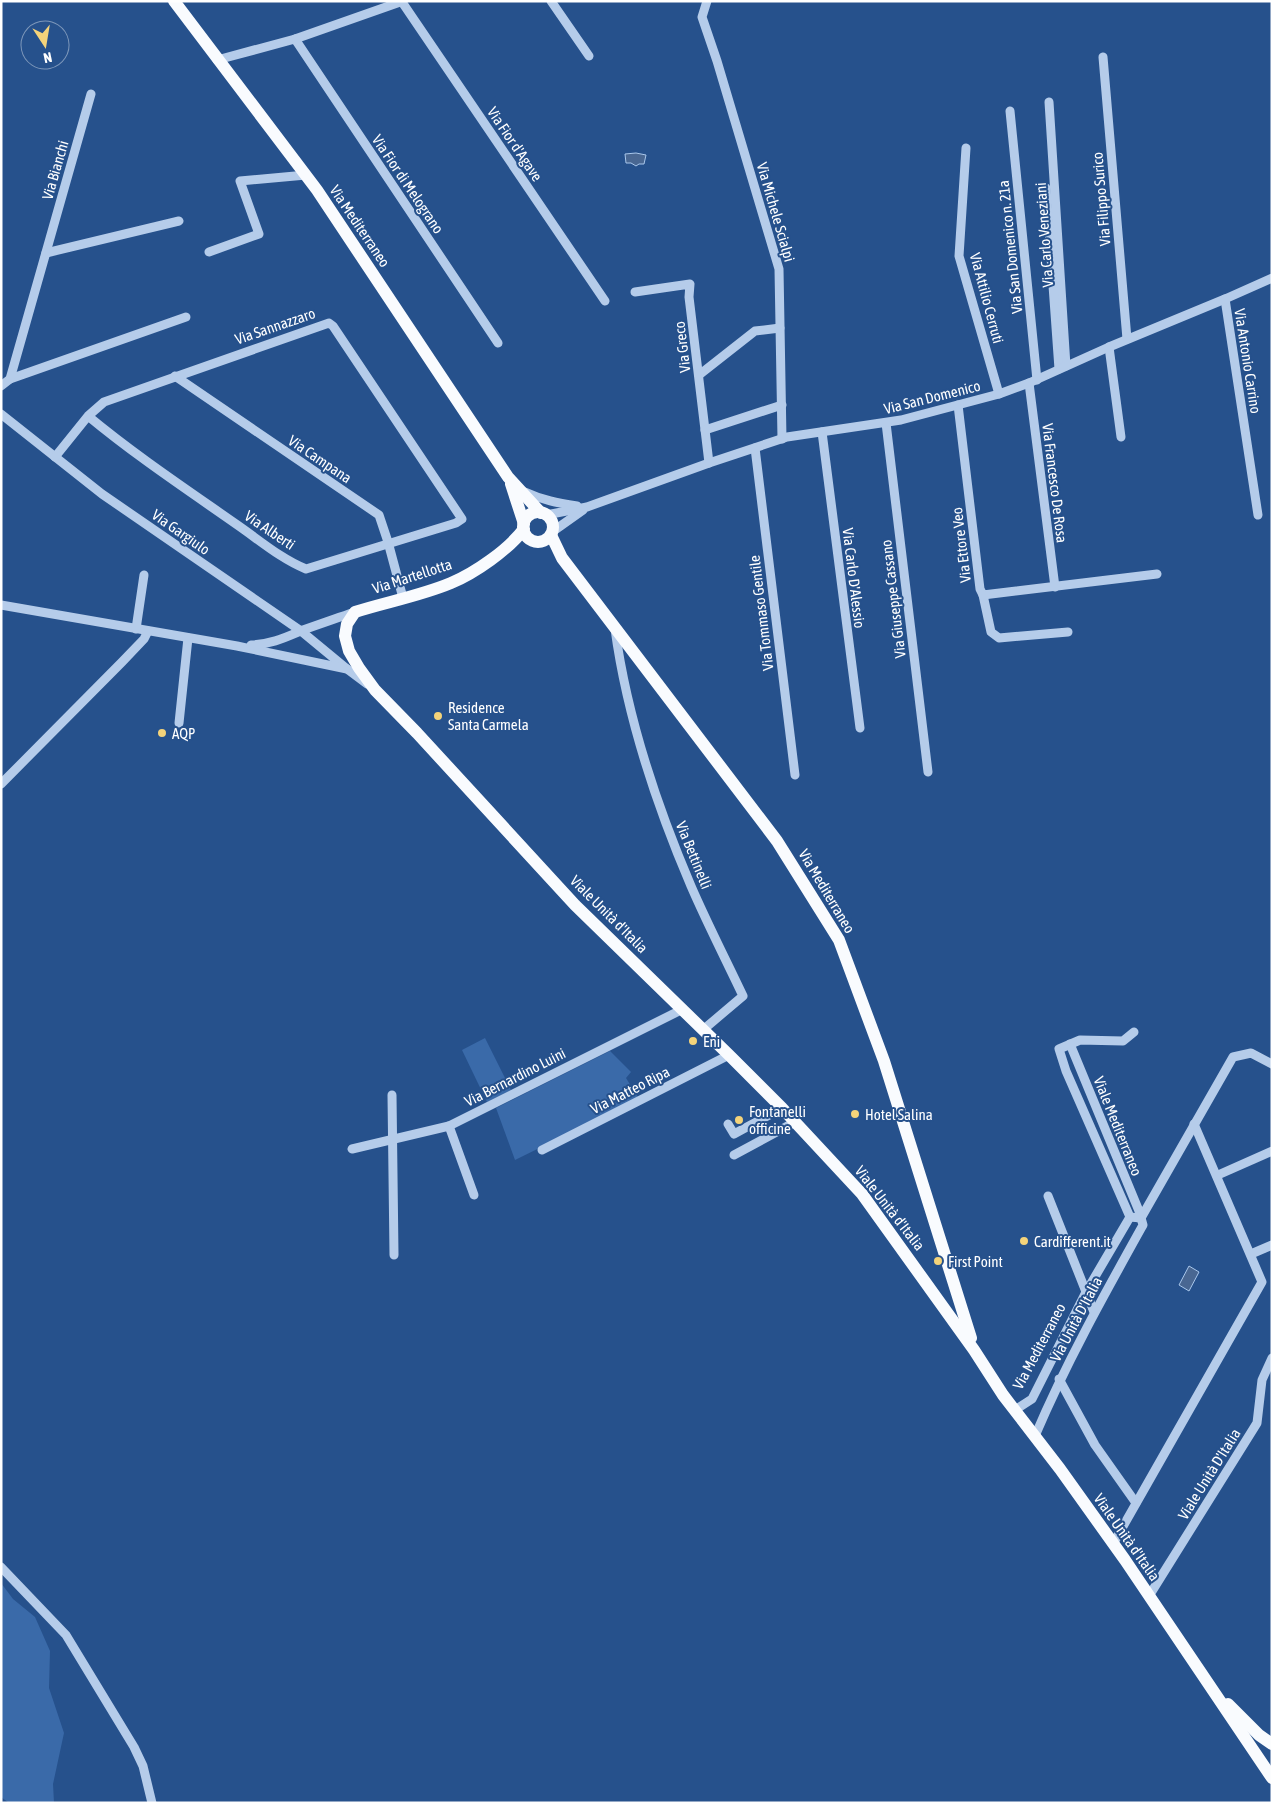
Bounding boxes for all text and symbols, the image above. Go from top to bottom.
north arrow [20,20,70,70]
text: N [42,49,53,66]
street label: Via Fior d'Agave [484,104,546,184]
street label: Via Fior di Melograno [369,132,447,236]
street label: Via Bianchi [38,138,72,202]
street label: Via Filippo Surico [1088,151,1114,247]
street label: Via Michele Scialpi [754,160,798,264]
street label: Via San Domenico n. 21a [995,179,1025,314]
street label: Via Mediterraneo [326,182,394,270]
street label: Via Carlo Veneziani [1032,182,1056,288]
street label: Via Attilio Cerruti [967,251,1007,345]
street label: Via Sannazzaro [233,304,317,348]
street label: Via Antonio Carrino [1231,307,1265,415]
street label: Via Greco [670,320,694,374]
street label: Via San Domenico [882,377,982,417]
street label: Via Francesco De Rosa [1039,422,1071,544]
street label: Via Campana [285,432,355,486]
street label: Via Gargiulo [149,506,213,558]
street label: Via Ettore Veo [948,506,974,584]
street label: Via Alberti [242,507,298,553]
street label: Via Carlo D'Alessio [839,527,869,629]
street label: Via Giuseppe Cassano [877,539,909,659]
street label: Via Tommaso Gentile [745,554,777,672]
street label: Via Martellotta [370,555,454,597]
place label: Residence Santa Carmela [448,699,529,733]
marker: Residence Santa Carmela [432,710,444,722]
place label: AQP [172,725,195,742]
marker: AQP [156,727,168,739]
street label: Via Bettinelli [673,819,715,891]
street label: Via Mediterraneo [795,846,859,936]
street label: Viale Unità d'Italia [567,872,651,956]
place label: Eni [703,1033,720,1050]
marker: Eni [687,1035,699,1047]
street label: Via Bernardino Luini [462,1044,568,1110]
street label: Via Matteo Ripa [588,1063,672,1117]
street label: Viale Mediterraneo [1090,1074,1146,1178]
place label: Fontanelli officine [749,1103,806,1137]
place label: Hotel Salina [865,1106,933,1123]
marker: Hotel Salina [849,1108,861,1120]
marker: Fontanelli officine [733,1114,745,1126]
street label: Viale Unità d'Italia [852,1162,928,1254]
place label: Cardifferent.it [1034,1233,1111,1250]
marker: Cardifferent.it [1018,1235,1030,1247]
place label: First Point [948,1253,1003,1270]
marker: First Point [932,1255,944,1267]
street label: Via Unità D'Italia [1047,1274,1105,1364]
street label: Via Mediterraneo [1009,1300,1069,1392]
street label: Viale Unità D'Italia [1174,1425,1244,1523]
street label: Viale Unità d'Italia [1091,1490,1163,1584]

